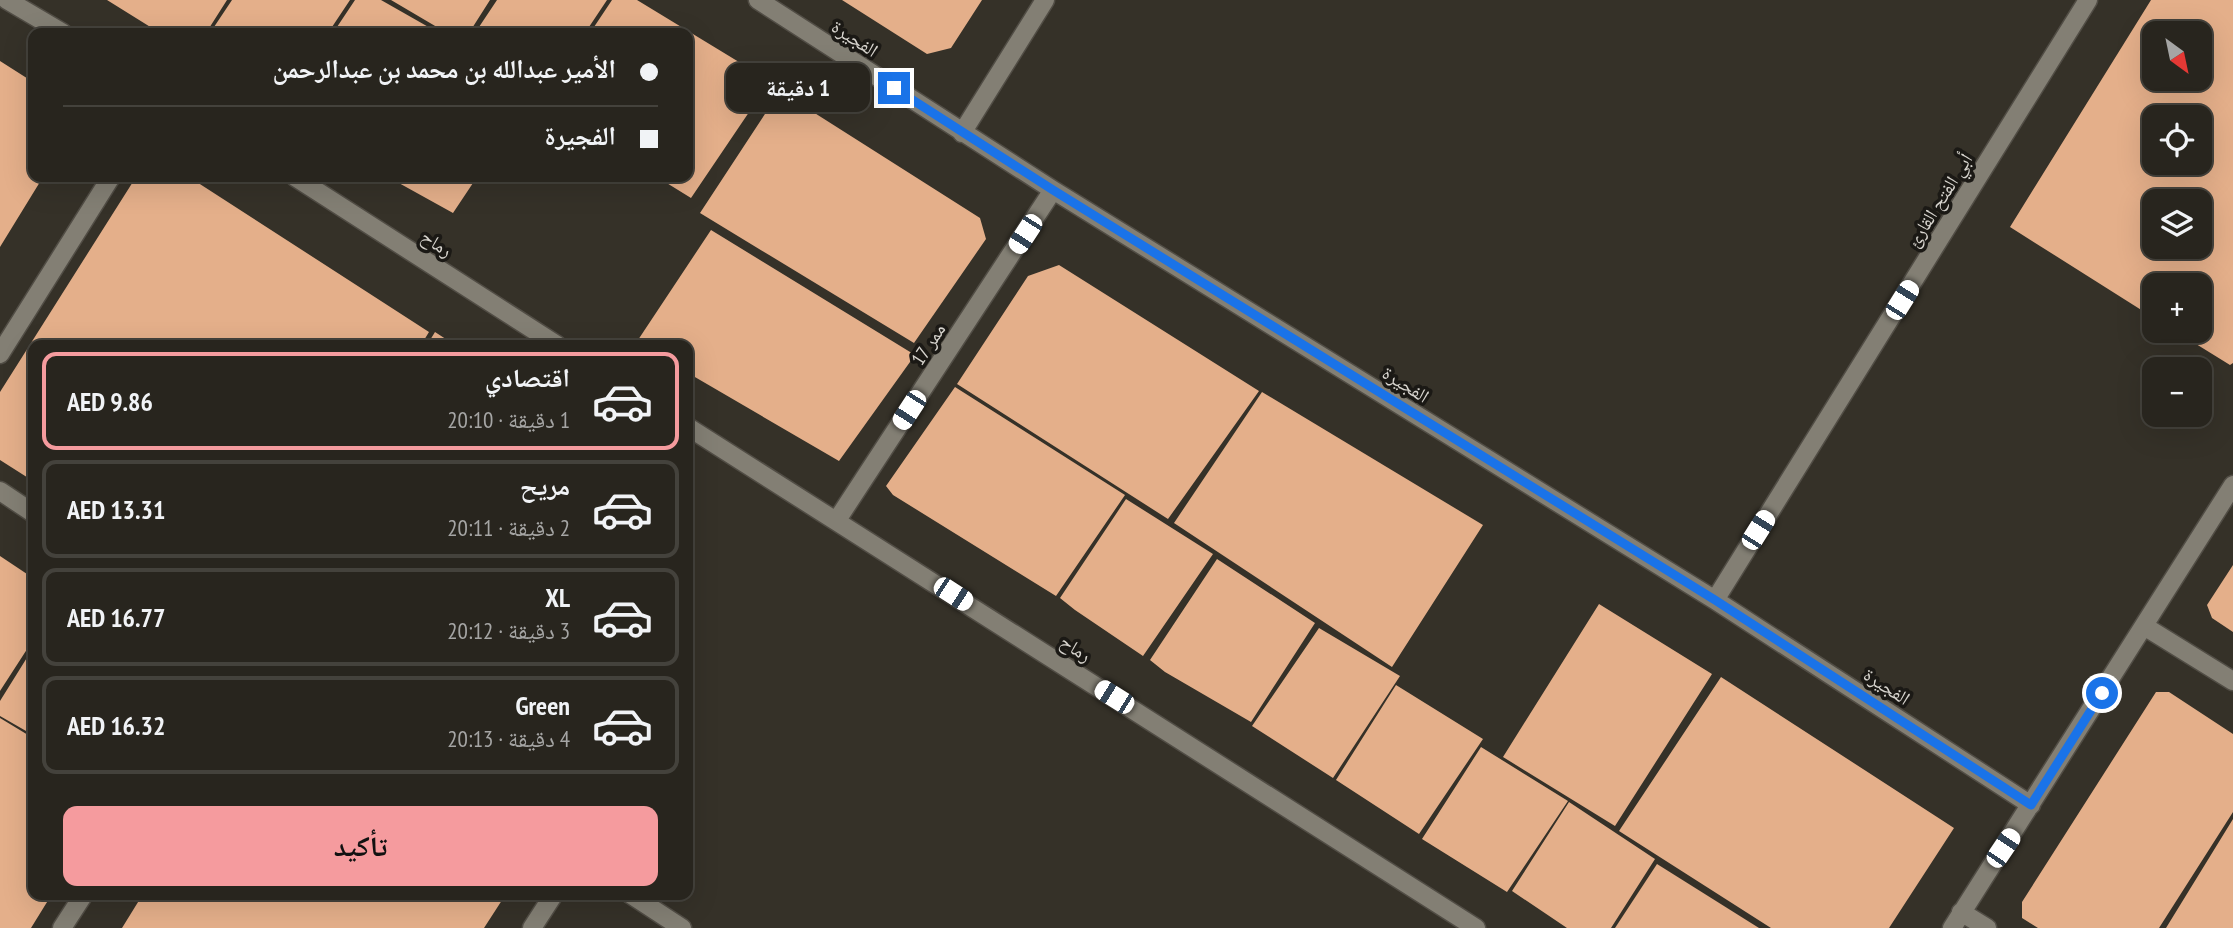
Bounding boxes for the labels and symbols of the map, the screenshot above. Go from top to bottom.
street label: الفجيرة [827,14,883,62]
north arrow [2142,21,2212,91]
callout: 1 دقيقة [726,64,870,112]
route end [878,72,910,104]
street label: أبي الفتح القارئ [1901,149,1981,253]
car [1005,211,1046,257]
street label: رماح [417,224,457,262]
car [1882,277,1923,323]
street label: ممر 17 [906,318,950,370]
street label: الفجيرة [1378,360,1434,408]
car [889,387,930,433]
car [1738,507,1779,553]
car [930,574,977,614]
street label: رماح [1056,629,1096,667]
street label: الفجيرة [1859,662,1915,710]
car [1091,677,1138,717]
route start [2086,677,2118,709]
car [1983,825,2024,871]

